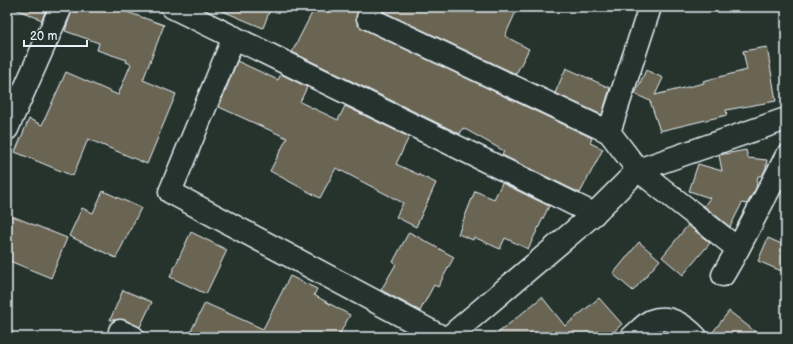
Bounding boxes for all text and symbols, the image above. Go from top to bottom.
scale bar [24,22,87,48]
text: 20 m [30,29,57,44]

